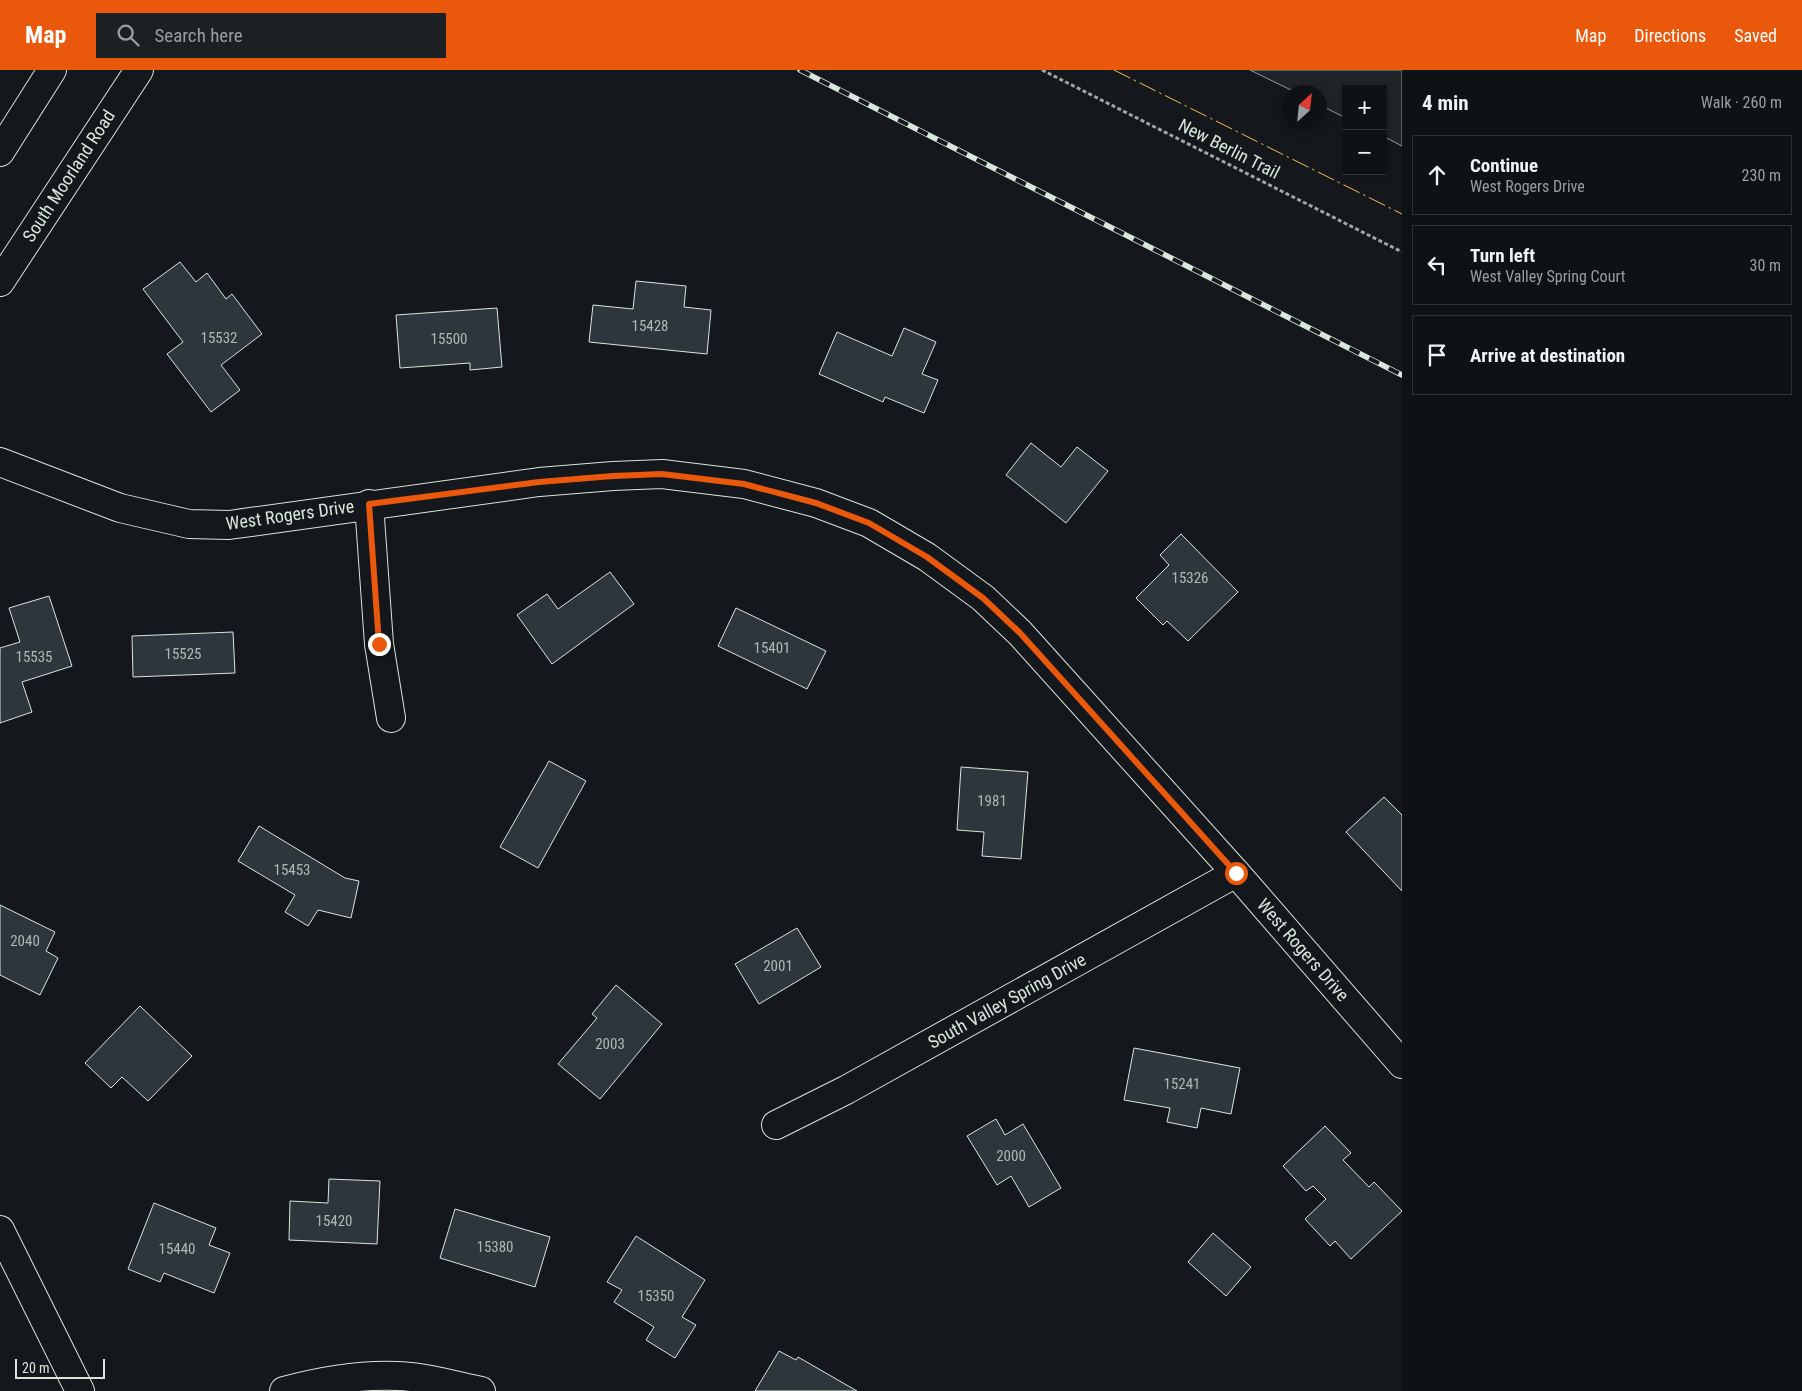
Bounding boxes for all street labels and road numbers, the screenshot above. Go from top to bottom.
street label: South Moorland Road [18,106,119,246]
street label: New Berlin Trail [1175,114,1283,183]
street label: West Rogers Drive [225,495,355,534]
street label: West Rogers Drive [1253,894,1354,1005]
street label: South Valley Spring Drive [924,948,1089,1053]

